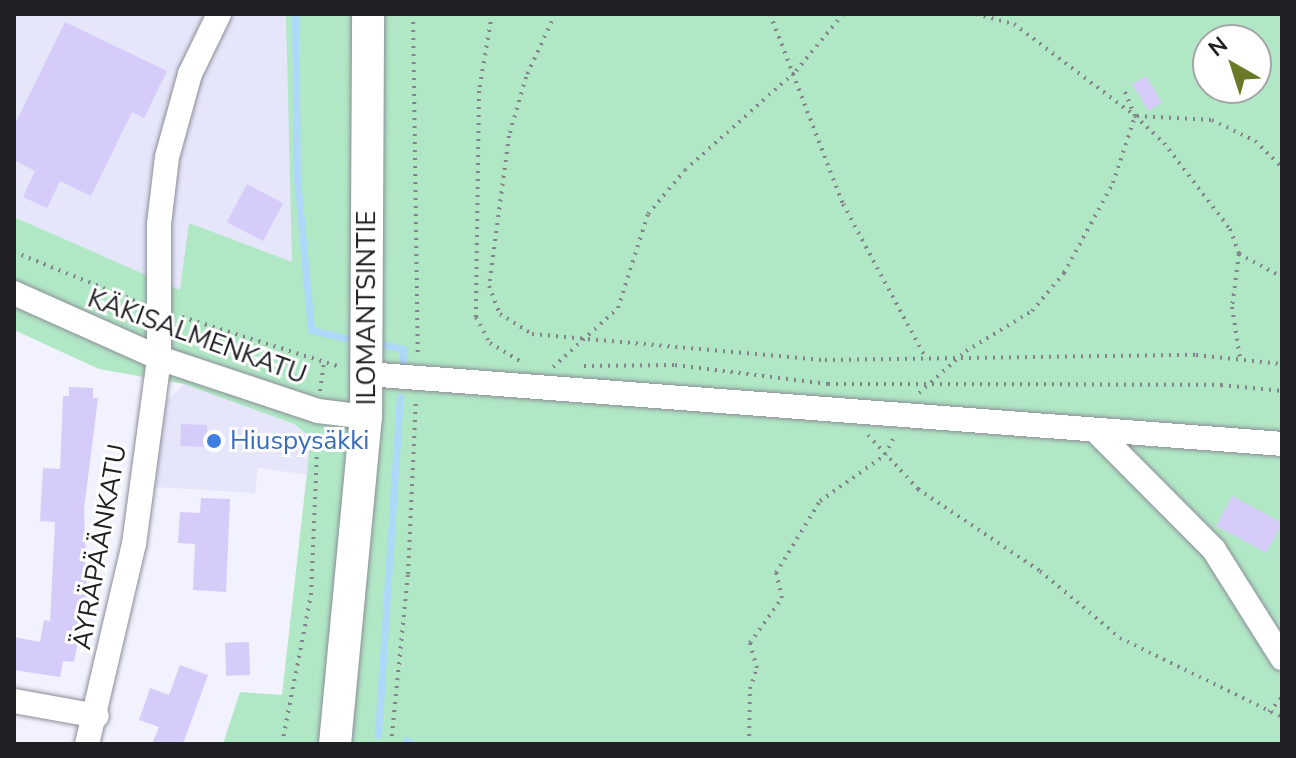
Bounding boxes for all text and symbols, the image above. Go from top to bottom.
north arrow [1192,24,1272,104]
text: N [1202,30,1234,64]
street label: ILOMANTSINTIE [351,211,383,405]
street label: KÄKISALMENKATU [84,283,310,391]
place label: Hiuspysäkki [230,425,369,457]
marker: Hiuspysäkki [205,432,223,450]
street label: ÄYRÄPÄÄNKATU [67,442,133,652]

